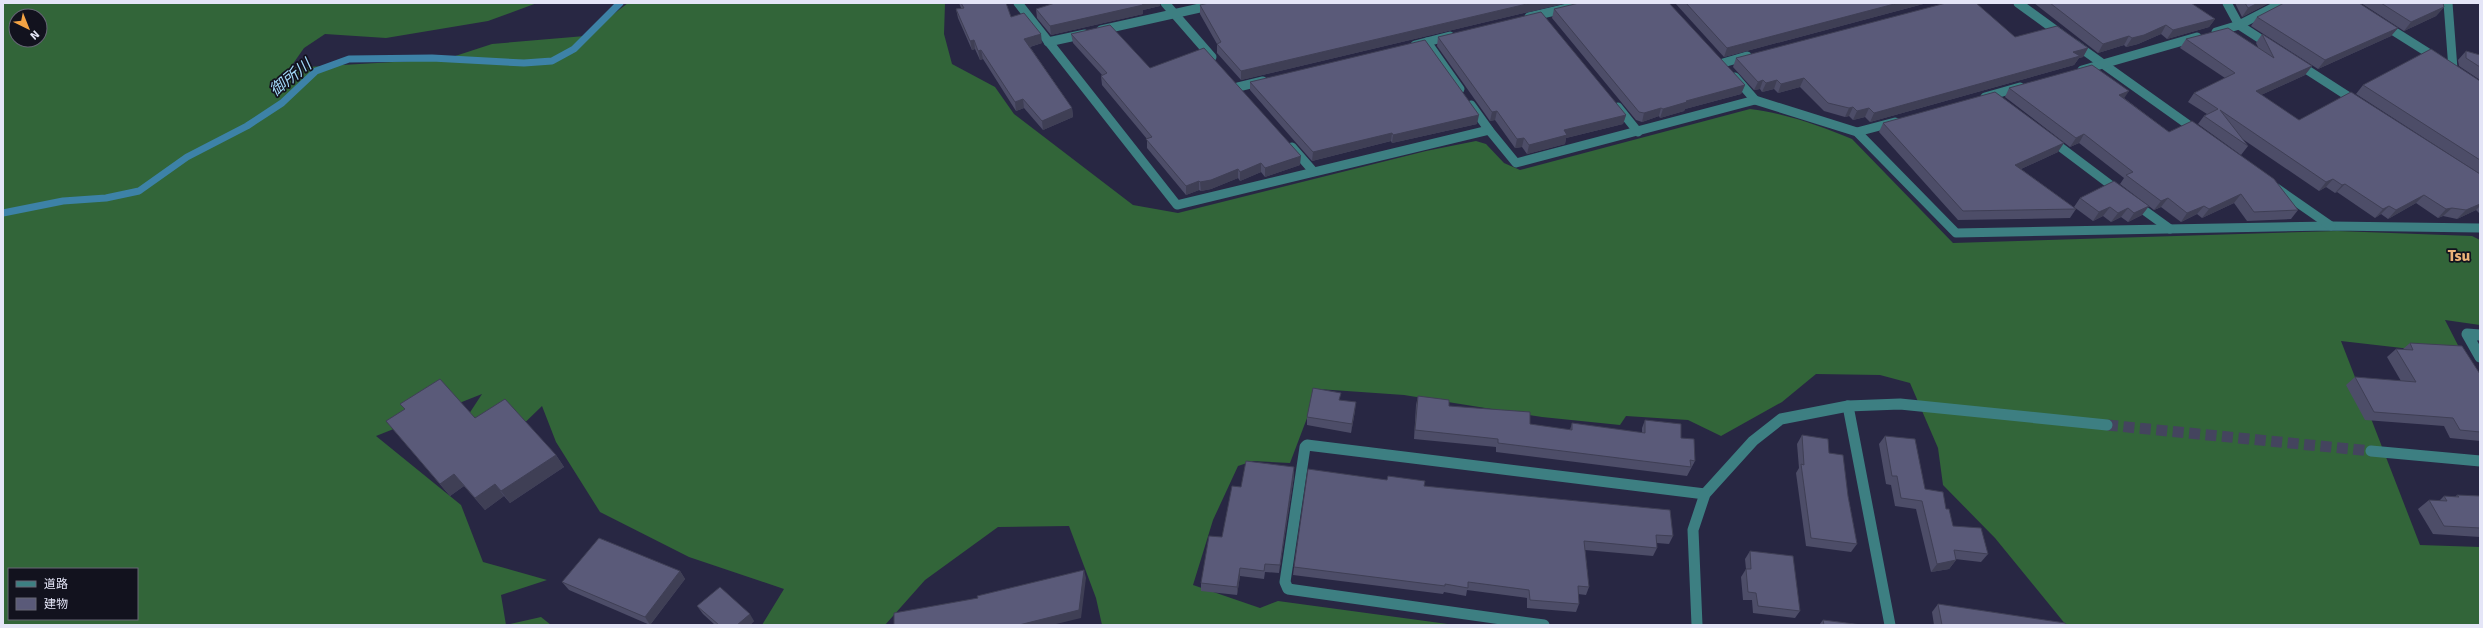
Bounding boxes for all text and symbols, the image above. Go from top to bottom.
north arrow [8,8,48,48]
text: N [27,28,42,42]
water label: 御所川 [266,54,317,101]
district label: Tsu [2448,246,2471,266]
legend [8,568,138,620]
text: 道路 [44,577,68,592]
text: 建物 [44,597,68,612]

